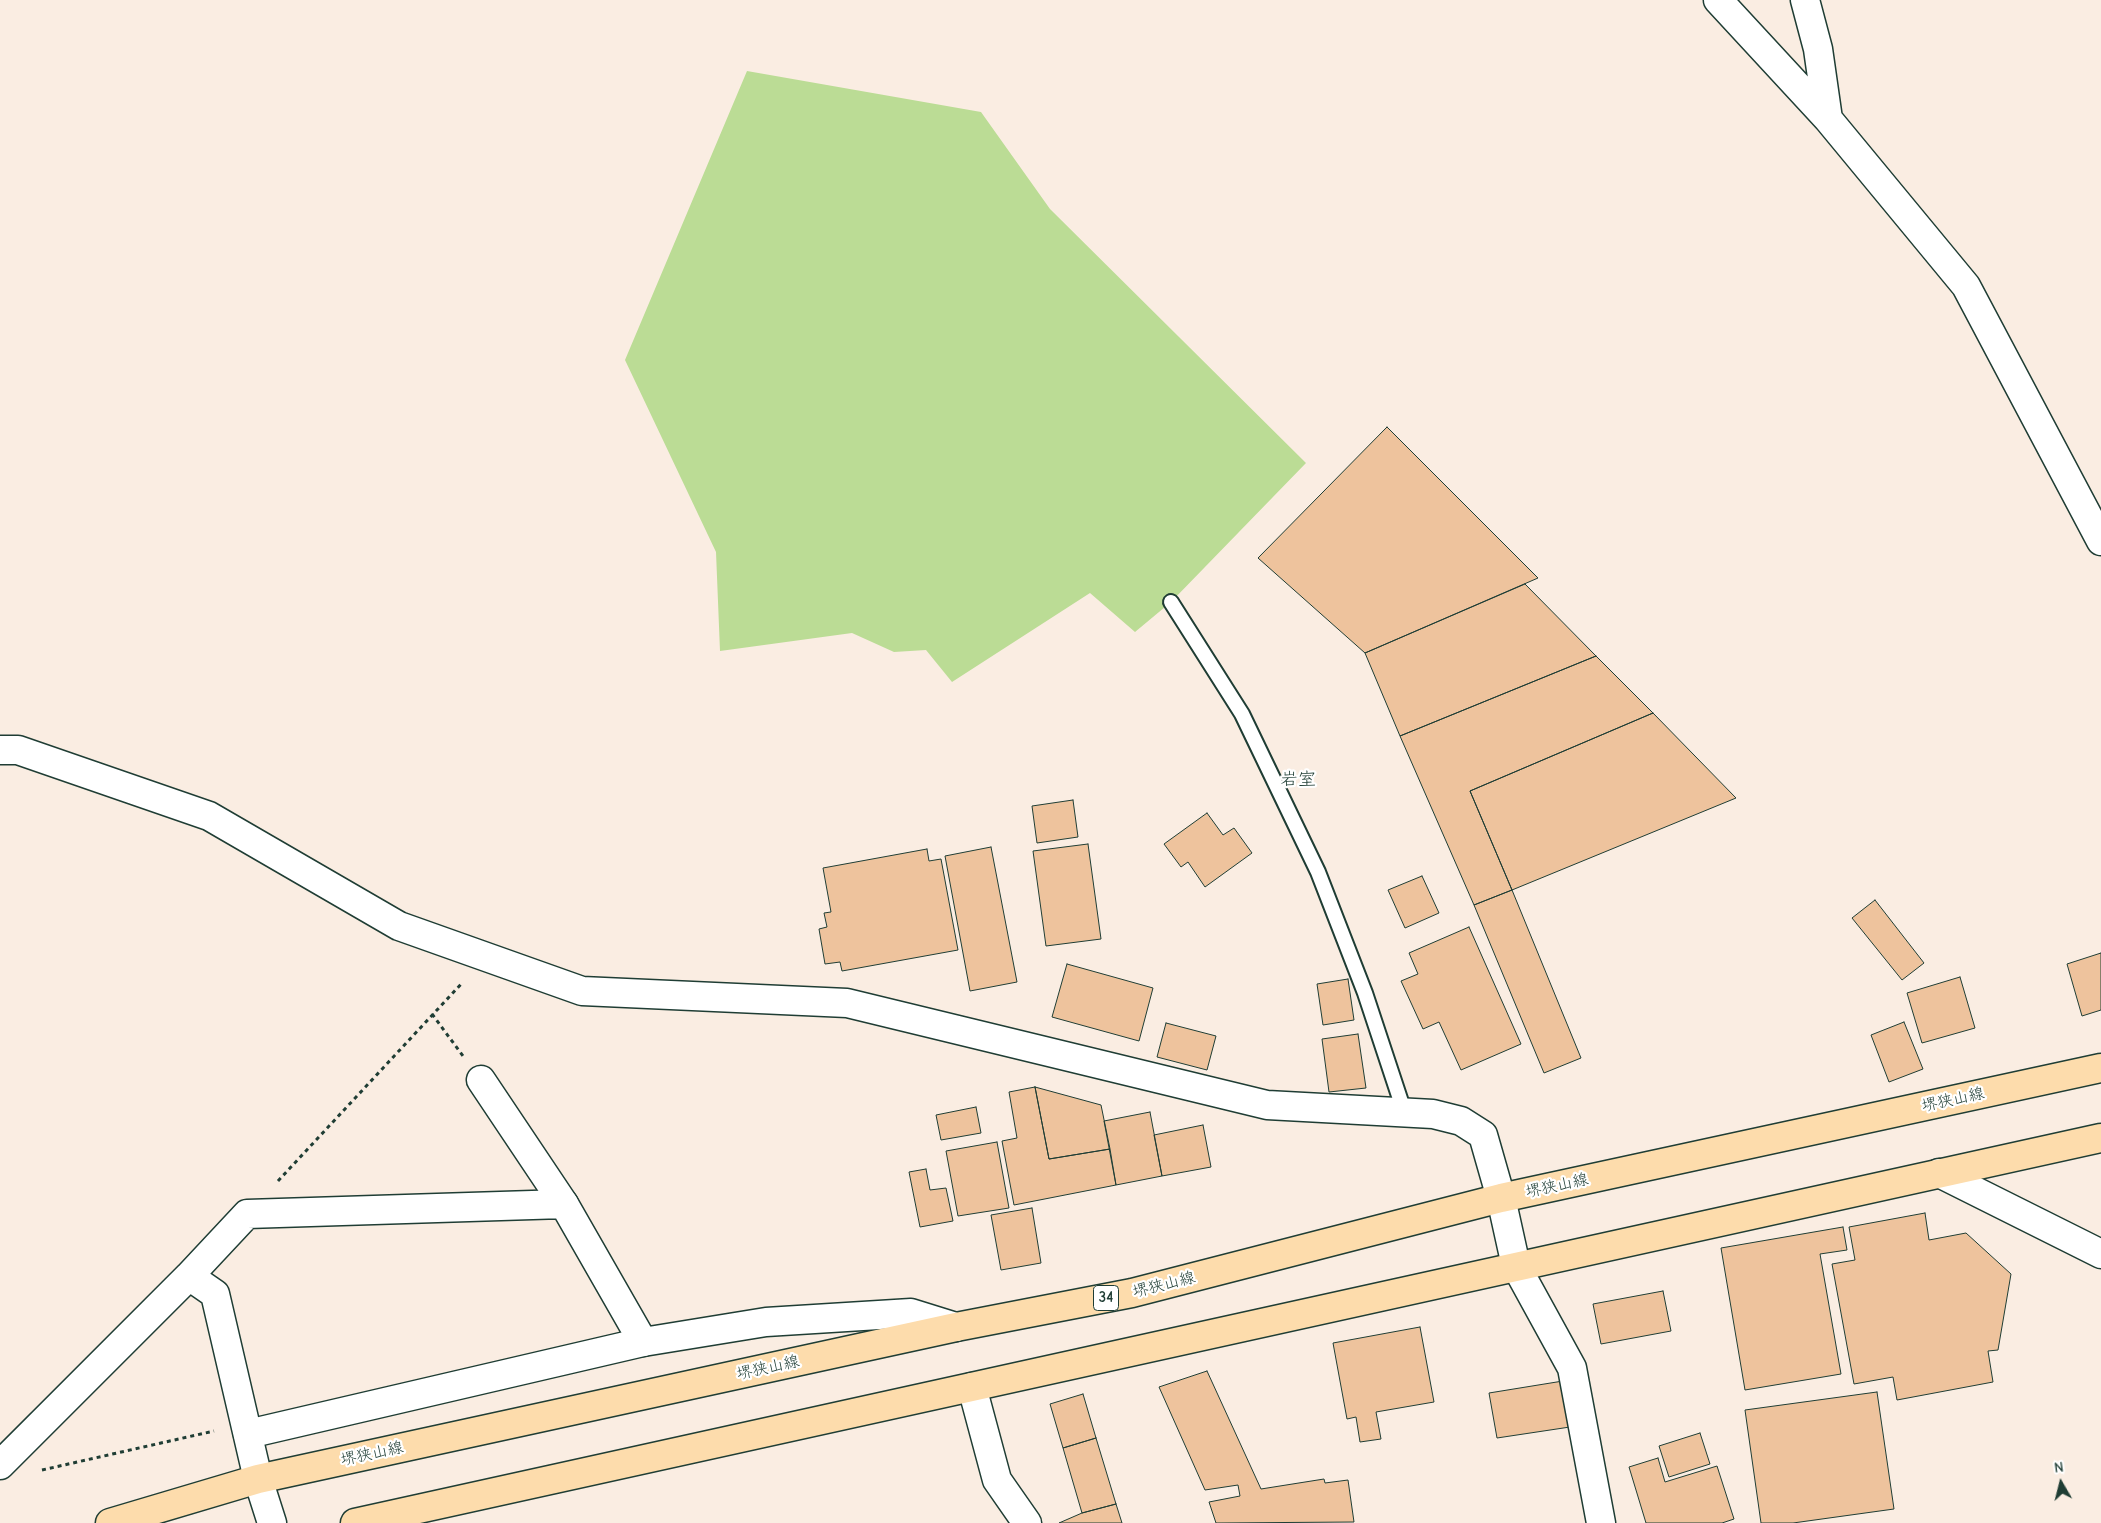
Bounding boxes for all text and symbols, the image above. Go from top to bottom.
district label: 岩室 [1280,769,1316,791]
street label: 堺狭山線 [1920,1084,1986,1116]
street label: 堺狭山線 [1524,1170,1590,1202]
street label: 堺狭山線 [1131,1268,1197,1302]
road number: 34 [1094,1286,1118,1310]
street label: 堺狭山線 [735,1352,801,1384]
street label: 堺狭山線 [339,1438,405,1470]
north arrow [2036,1458,2086,1508]
text: N [2053,1459,2065,1477]

